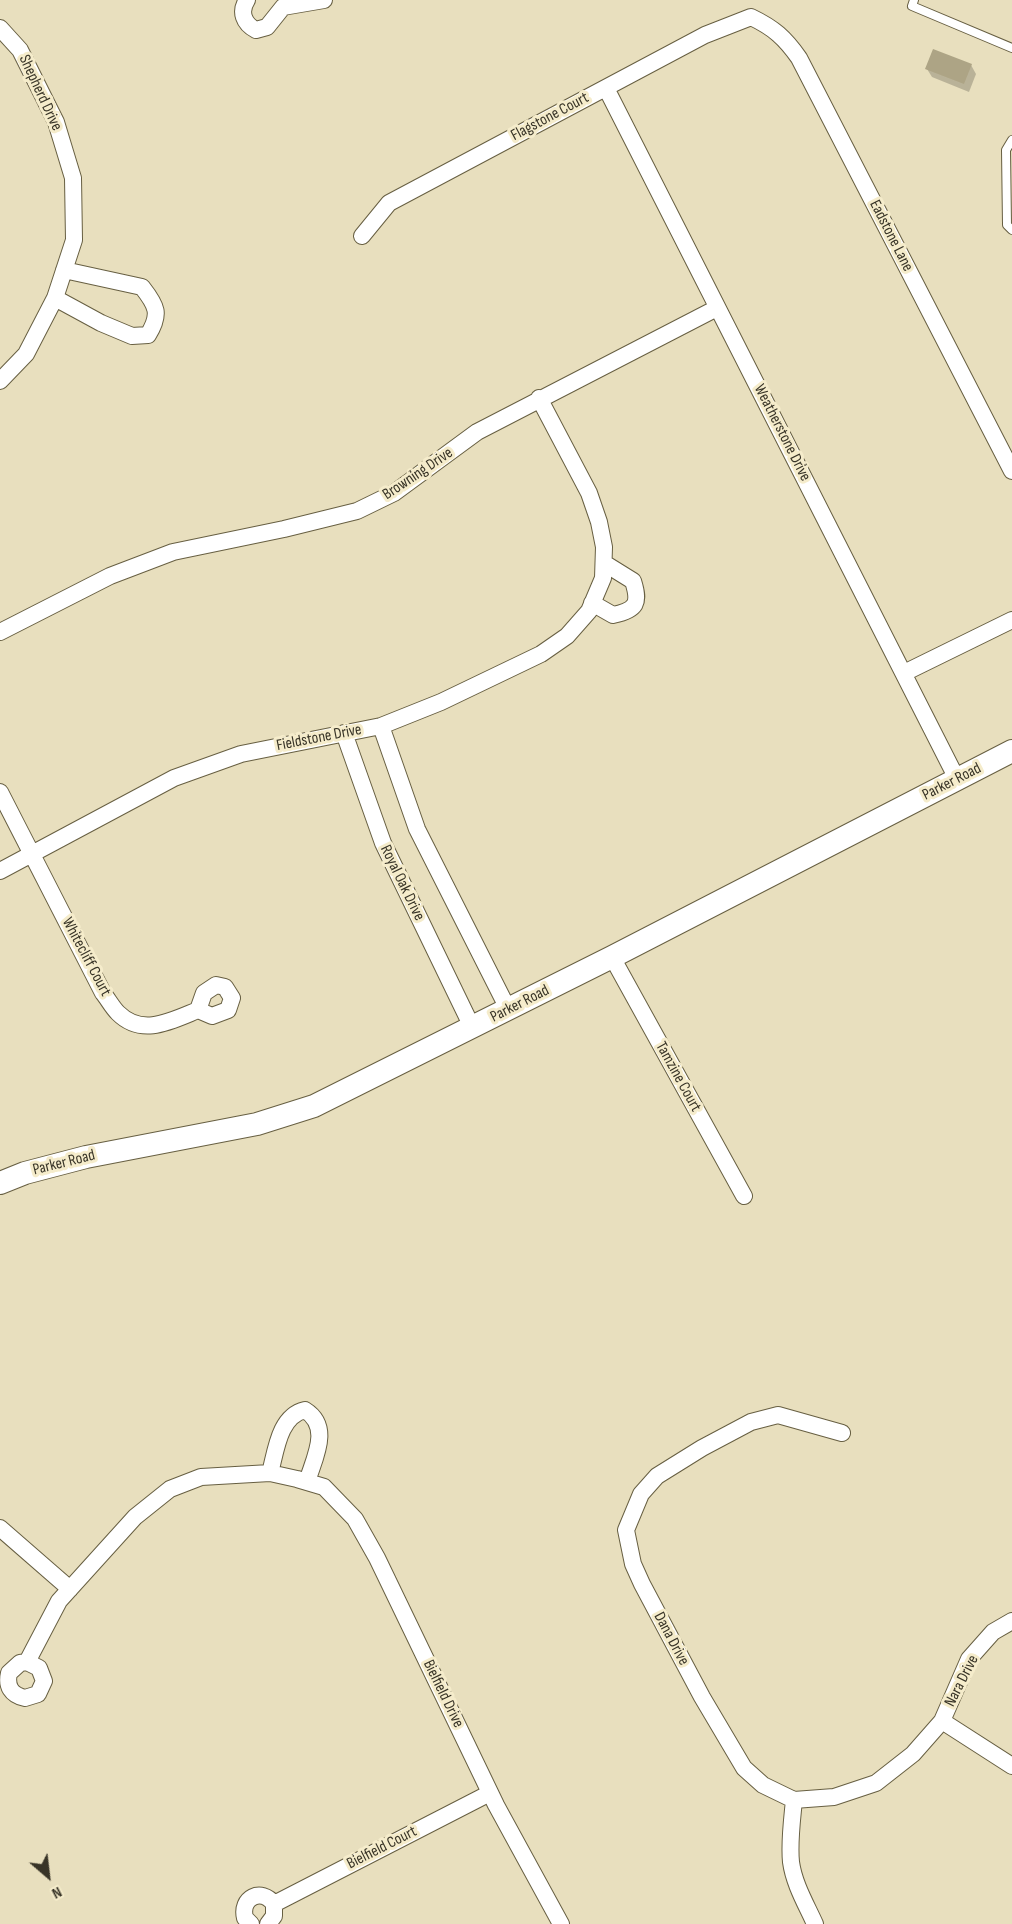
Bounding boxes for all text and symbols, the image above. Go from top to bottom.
street label: Shepherd Drive [14,52,66,134]
street label: Flagstone Court [508,89,592,145]
street label: Eadstone Lane [865,197,917,275]
street label: Weatherstone Drive [749,381,815,485]
street label: Browning Drive [379,444,457,504]
street label: Fieldstone Drive [275,720,363,756]
street label: Parker Road [919,759,985,805]
street label: Royal Oak Drive [375,842,429,924]
street label: Whitecliff Court [57,914,115,1000]
street label: Parker Road [487,981,553,1027]
street label: Tamzine Court [651,1039,705,1115]
street label: Parker Road [31,1146,97,1180]
street label: Dana Drive [649,1609,693,1669]
street label: Nara Drive [941,1652,983,1710]
street label: Bielfield Drive [418,1657,468,1731]
street label: Bielfield Court [344,1822,420,1874]
north arrow [18,1846,78,1906]
text: N [48,1882,65,1903]

